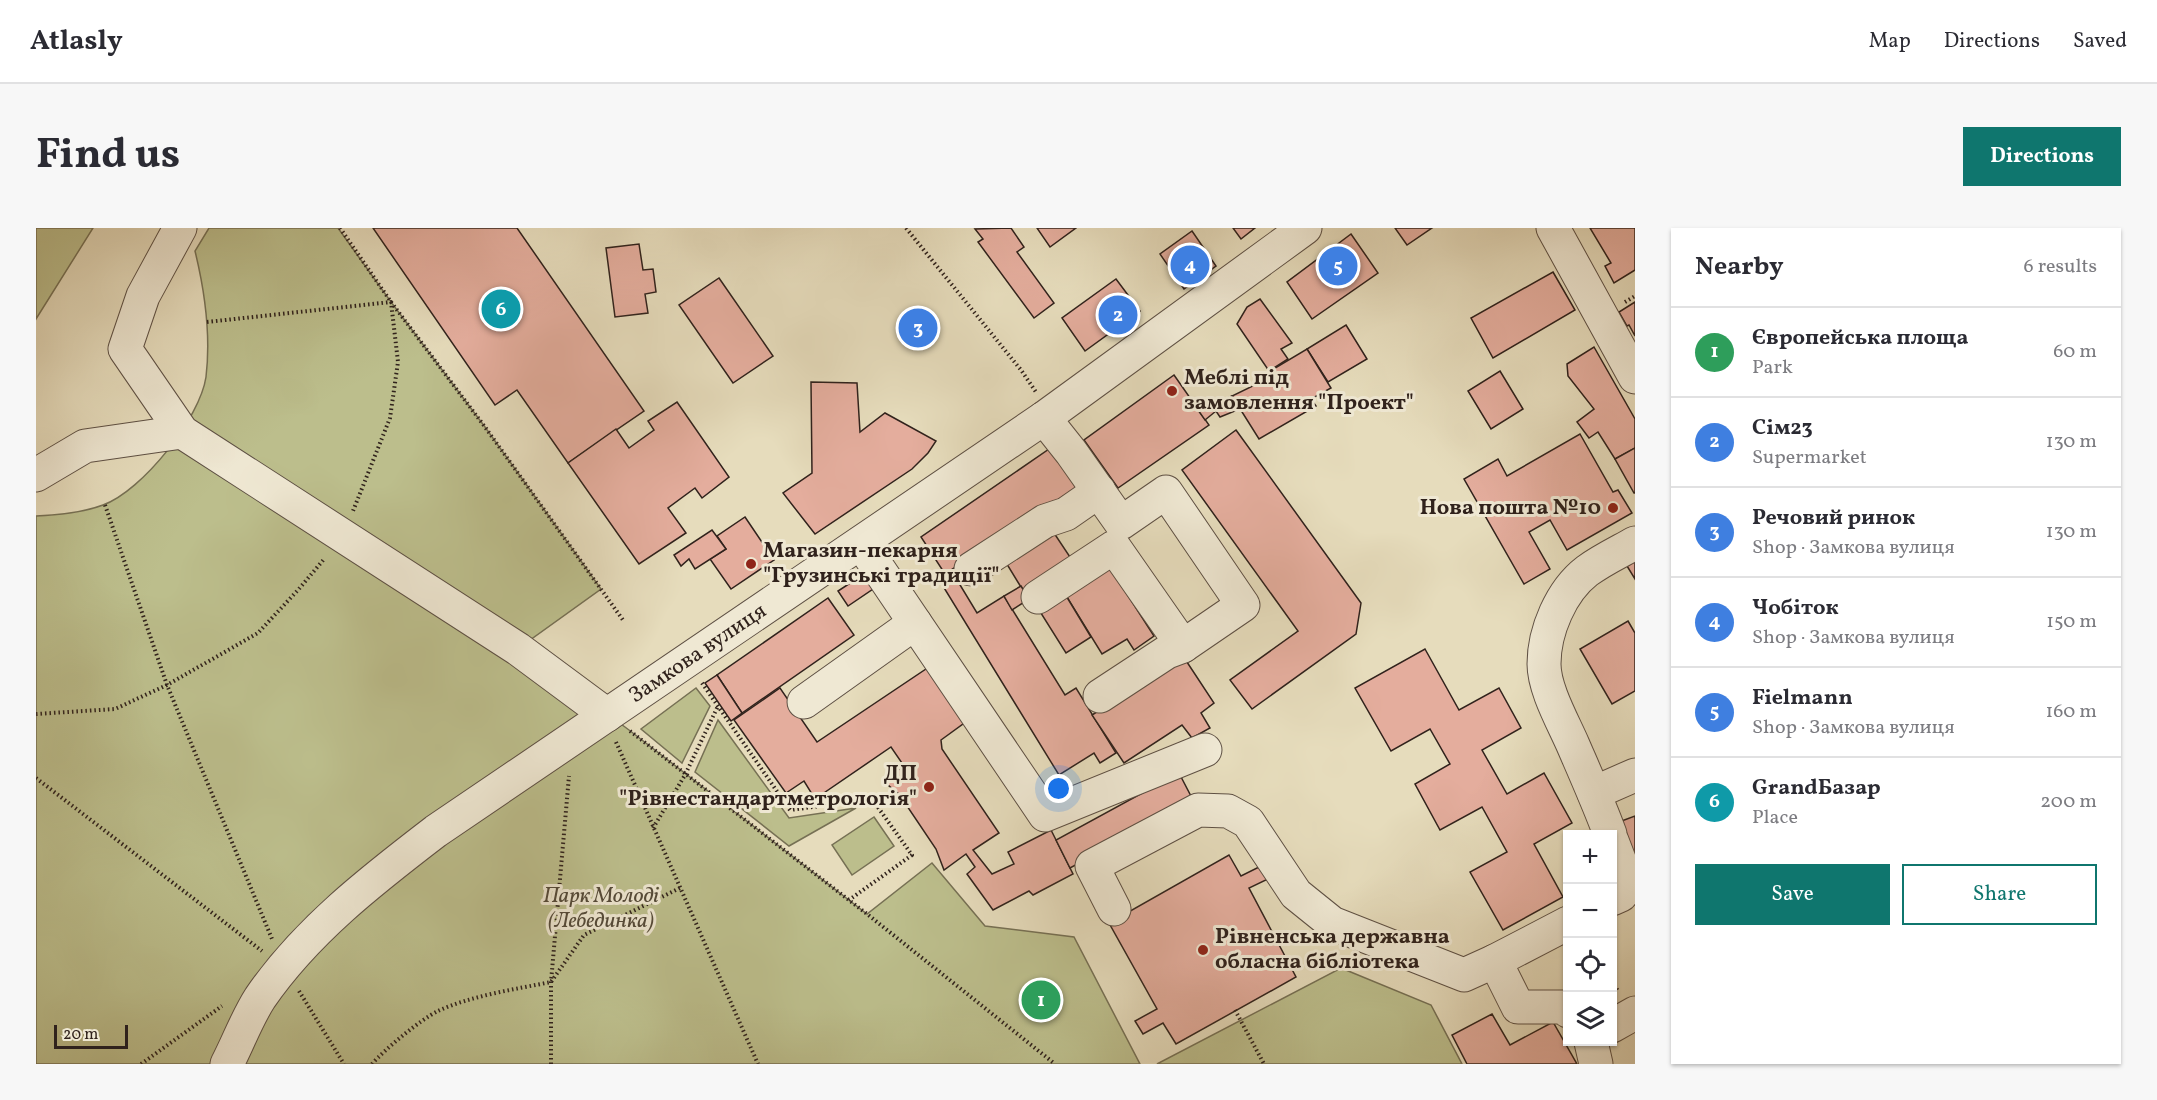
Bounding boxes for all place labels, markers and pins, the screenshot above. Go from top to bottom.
pin: 4 [1170,243,1210,288]
pin: 5 [1318,243,1358,288]
pin: 6 [482,286,520,332]
pin: 2 [1098,292,1138,338]
pin: 3 [898,306,938,350]
place label: Меблі під замовлення "Проект" [1184,363,1414,419]
marker: Меблі під замовлення "Проект" [1165,384,1179,398]
place label: Нова пошта №10 [1420,493,1601,524]
marker: Нова пошта №10 [1606,501,1620,515]
place label: Магазин-пекарня "Грузинські традиції" [763,536,1000,592]
marker: Магазин-пекарня "Грузинські традиції" [744,557,758,571]
place label: ДП "Рівнестандартметрологія" [619,759,917,815]
marker: ДП "Рівнестандартметрологія" [922,780,936,794]
place label: Рівненська державна обласна бібліотека [1215,922,1450,978]
marker: Рівненська державна обласна бібліотека [1196,943,1210,957]
pin: 1 [1022,978,1060,1022]

